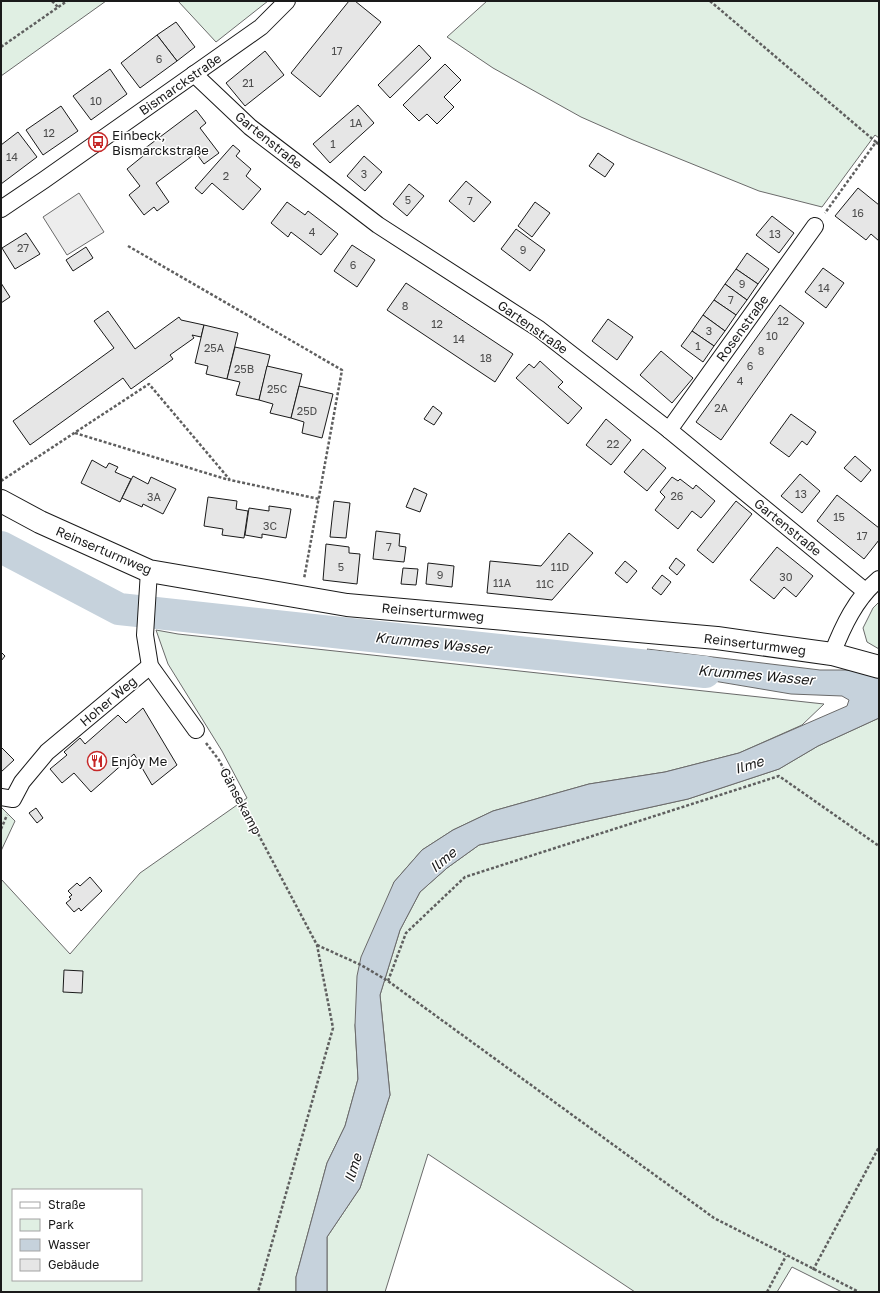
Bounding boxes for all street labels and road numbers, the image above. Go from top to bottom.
street label: Bismarckstraße [136,50,224,118]
street label: Gartenstraße [232,108,306,172]
street label: Rosenstraße [712,292,772,364]
street label: Gartenstraße [495,297,571,357]
street label: Gartenstraße [751,495,825,559]
street label: Reinserturmweg [53,523,155,577]
street label: Reinserturmweg [381,600,485,624]
street label: Reinserturmweg [703,630,807,658]
street label: Hoher Weg [76,673,140,729]
street label: Gänsekamp [217,765,265,837]

